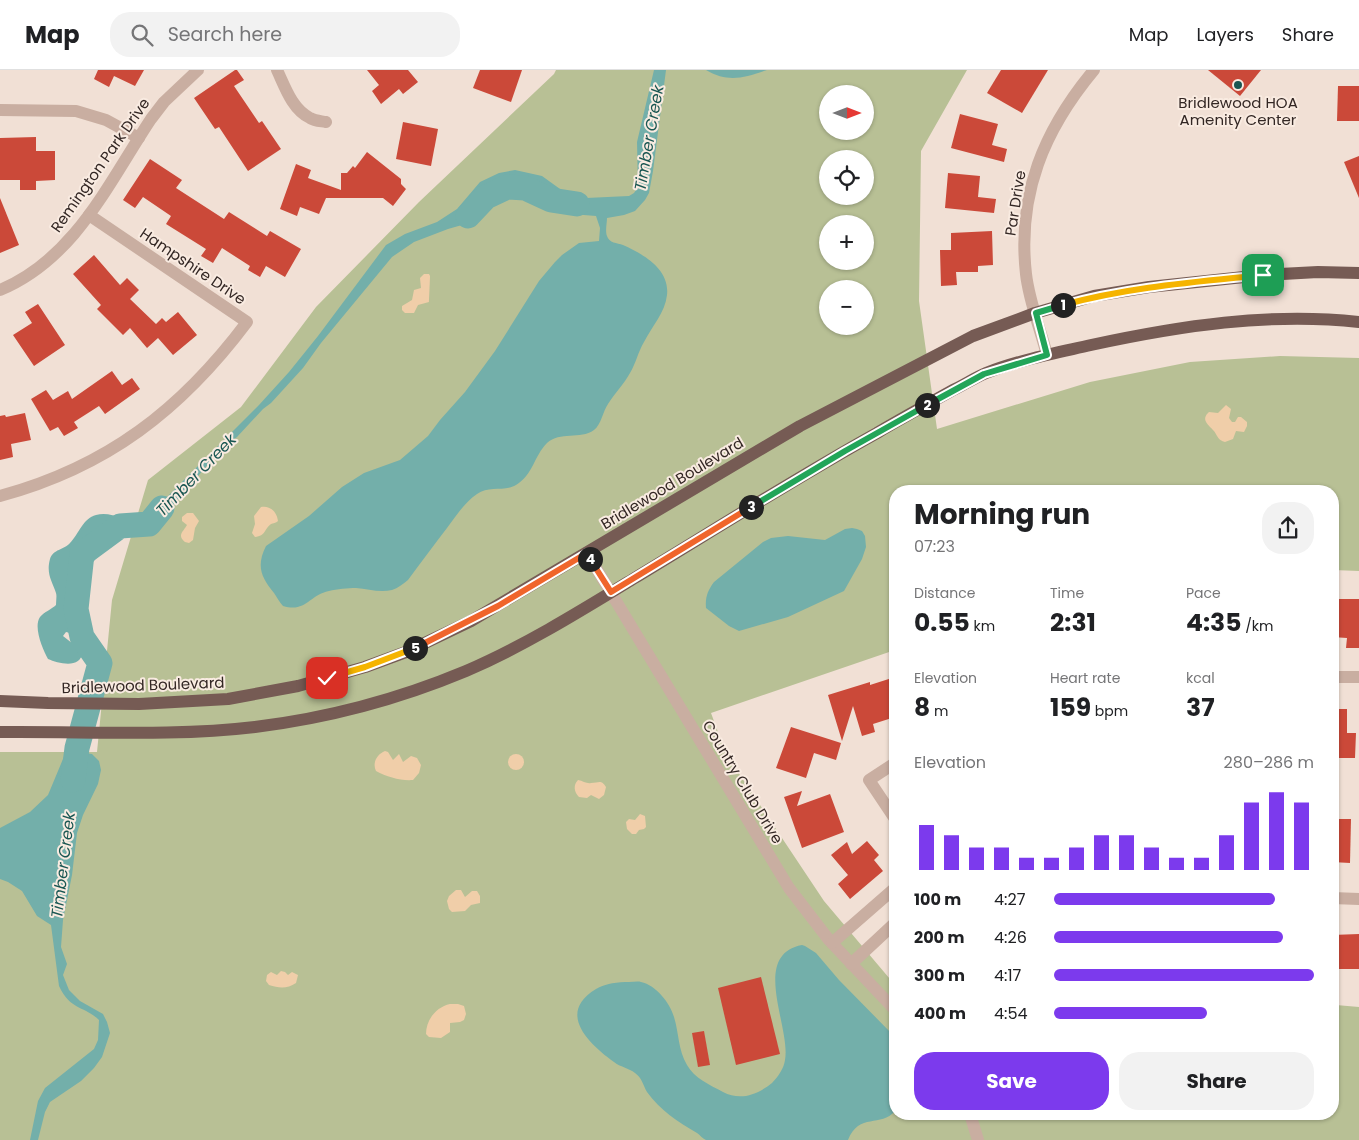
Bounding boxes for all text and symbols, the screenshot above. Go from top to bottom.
search box [110,12,460,57]
text: Map [25,18,80,51]
icon: search [128,21,156,49]
text: Search here [168,21,282,48]
text: Map [1129,22,1169,47]
text: Layers [1197,22,1254,47]
text: Share [1282,22,1334,47]
marker: Bridlewood HOA Amenity Center [1232,79,1244,91]
water label: Timber Creek [628,83,670,193]
north arrow [819,85,874,140]
map controls [819,85,874,335]
place label: Bridlewood HOA Amenity Center [1178,92,1298,130]
street label: Remington Park Drive [46,94,154,236]
button: locate [819,150,874,205]
street label: Par Drive [999,169,1031,237]
button: + [819,215,874,270]
street label: Hampshire Drive [136,223,250,309]
pin [1242,254,1284,296]
icon: arrive [1249,261,1277,289]
button: − [819,280,874,335]
pin: 1 [1050,292,1076,318]
text: 1 [1061,295,1066,315]
pin: 2 [914,392,940,418]
text: 2 [924,395,932,415]
water label: Timber Creek [151,428,242,521]
street label: Bridlewood Boulevard [597,432,747,534]
pin: 3 [738,494,764,520]
text: Morning run [914,495,1090,534]
text: 3 [747,497,756,517]
button: share [1262,502,1314,554]
text: 07:23 [914,535,955,558]
pin: 4 [578,546,602,572]
text: 4 [586,549,595,569]
text: Distance [914,583,975,603]
text: Time [1050,583,1084,603]
text: Pace [1186,583,1221,603]
text: 0.55 [914,605,970,640]
text: 2:31 [1050,605,1096,640]
text: 4:35 [1186,605,1241,640]
text: km [970,616,995,636]
text: /km [1241,616,1273,636]
pin: 5 [402,636,428,660]
text: 5 [411,638,420,658]
pin [306,657,348,699]
icon: check [313,664,341,692]
text: Elevation [914,668,977,688]
text: Heart rate [1050,668,1120,688]
text: kcal [1186,668,1215,688]
street label: Bridlewood Boulevard [61,672,225,698]
text: 8 [914,690,930,725]
text: 159 [1050,690,1091,725]
text: 37 [1186,690,1215,725]
text: m [930,701,948,721]
text: bpm [1091,701,1128,721]
street label: Country Club Drive [698,716,788,848]
text: Elevation [914,751,986,774]
text: 280–286 m [1224,751,1314,774]
water label: Timber Creek [45,810,81,919]
text: 100 m [914,888,961,911]
text: 4:27 [994,888,1025,911]
text: 200 m [914,926,964,949]
text: 4:26 [994,926,1027,949]
text: 300 m [914,964,965,987]
text: 4:17 [994,964,1021,987]
text: 400 m [914,1002,966,1025]
text: 4:54 [994,1002,1028,1025]
button: Save [914,1052,1109,1110]
button: Share [1119,1052,1314,1110]

